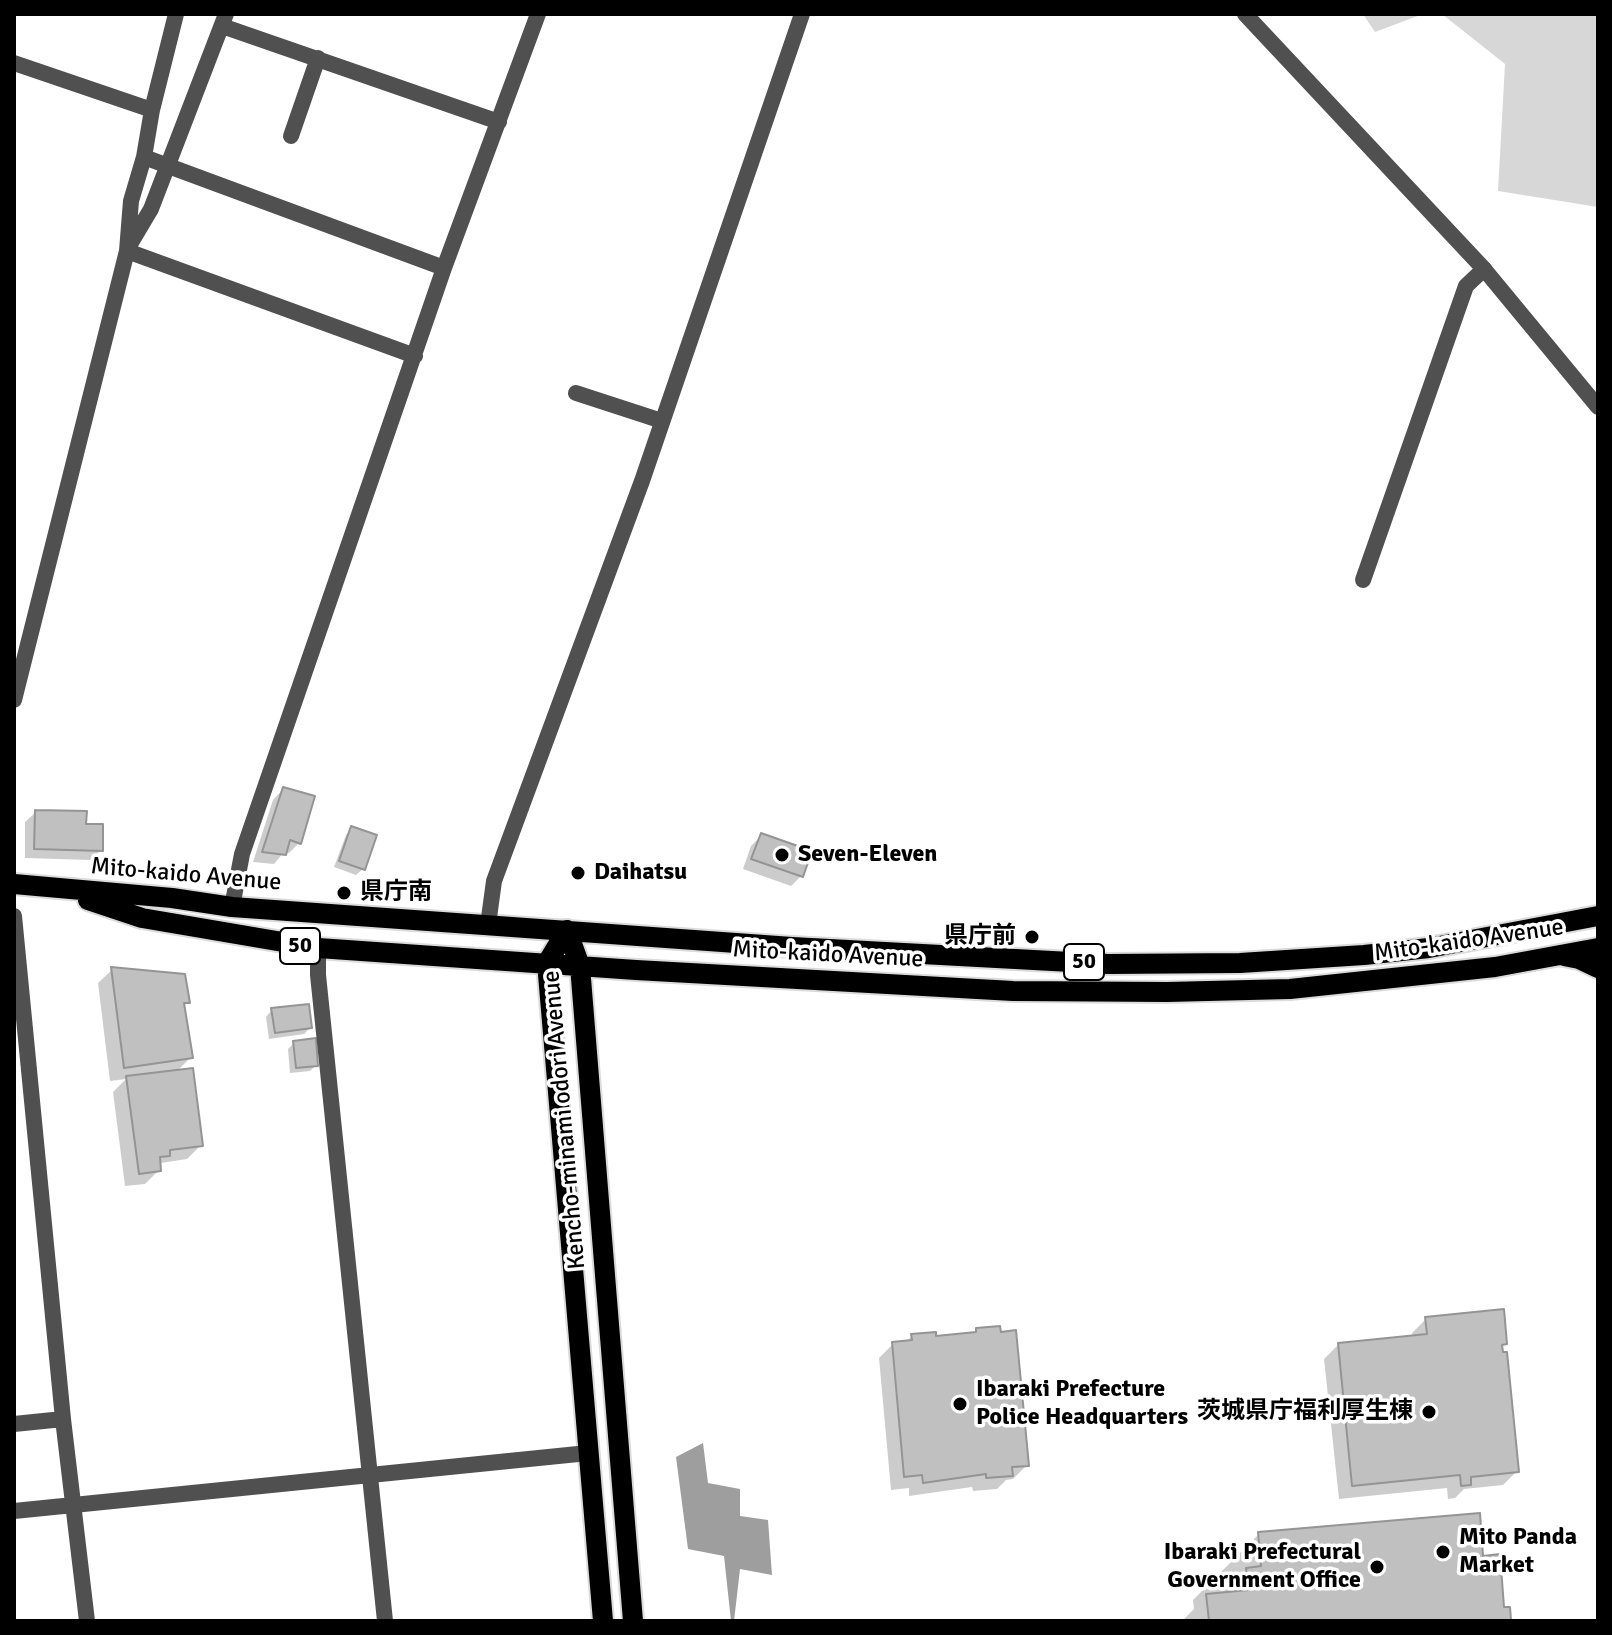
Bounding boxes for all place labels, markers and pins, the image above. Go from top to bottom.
place label: Seven-Eleven [798,841,937,869]
marker: Seven-Eleven [773,846,791,864]
place label: Daihatsu [594,859,687,887]
marker: Daihatsu [569,864,587,882]
place label: 県庁南 [360,879,432,907]
marker: 県庁南 [335,884,353,902]
place label: 県庁前 [944,923,1016,951]
marker: 県庁前 [1023,928,1041,946]
place label: Ibaraki Prefecture Police Headquarters [976,1376,1188,1432]
marker: Ibaraki Prefecture Police Headquarters [951,1395,969,1413]
place label: 茨城県庁福利厚生棟 [1197,1398,1413,1426]
marker: 茨城県庁福利厚生棟 [1420,1403,1438,1421]
place label: Mito Panda Market [1459,1524,1577,1580]
place label: Ibaraki Prefectural Government Office [1164,1539,1361,1595]
marker: Mito Panda Market [1434,1543,1452,1561]
marker: Ibaraki Prefectural Government Office [1368,1558,1386,1576]

